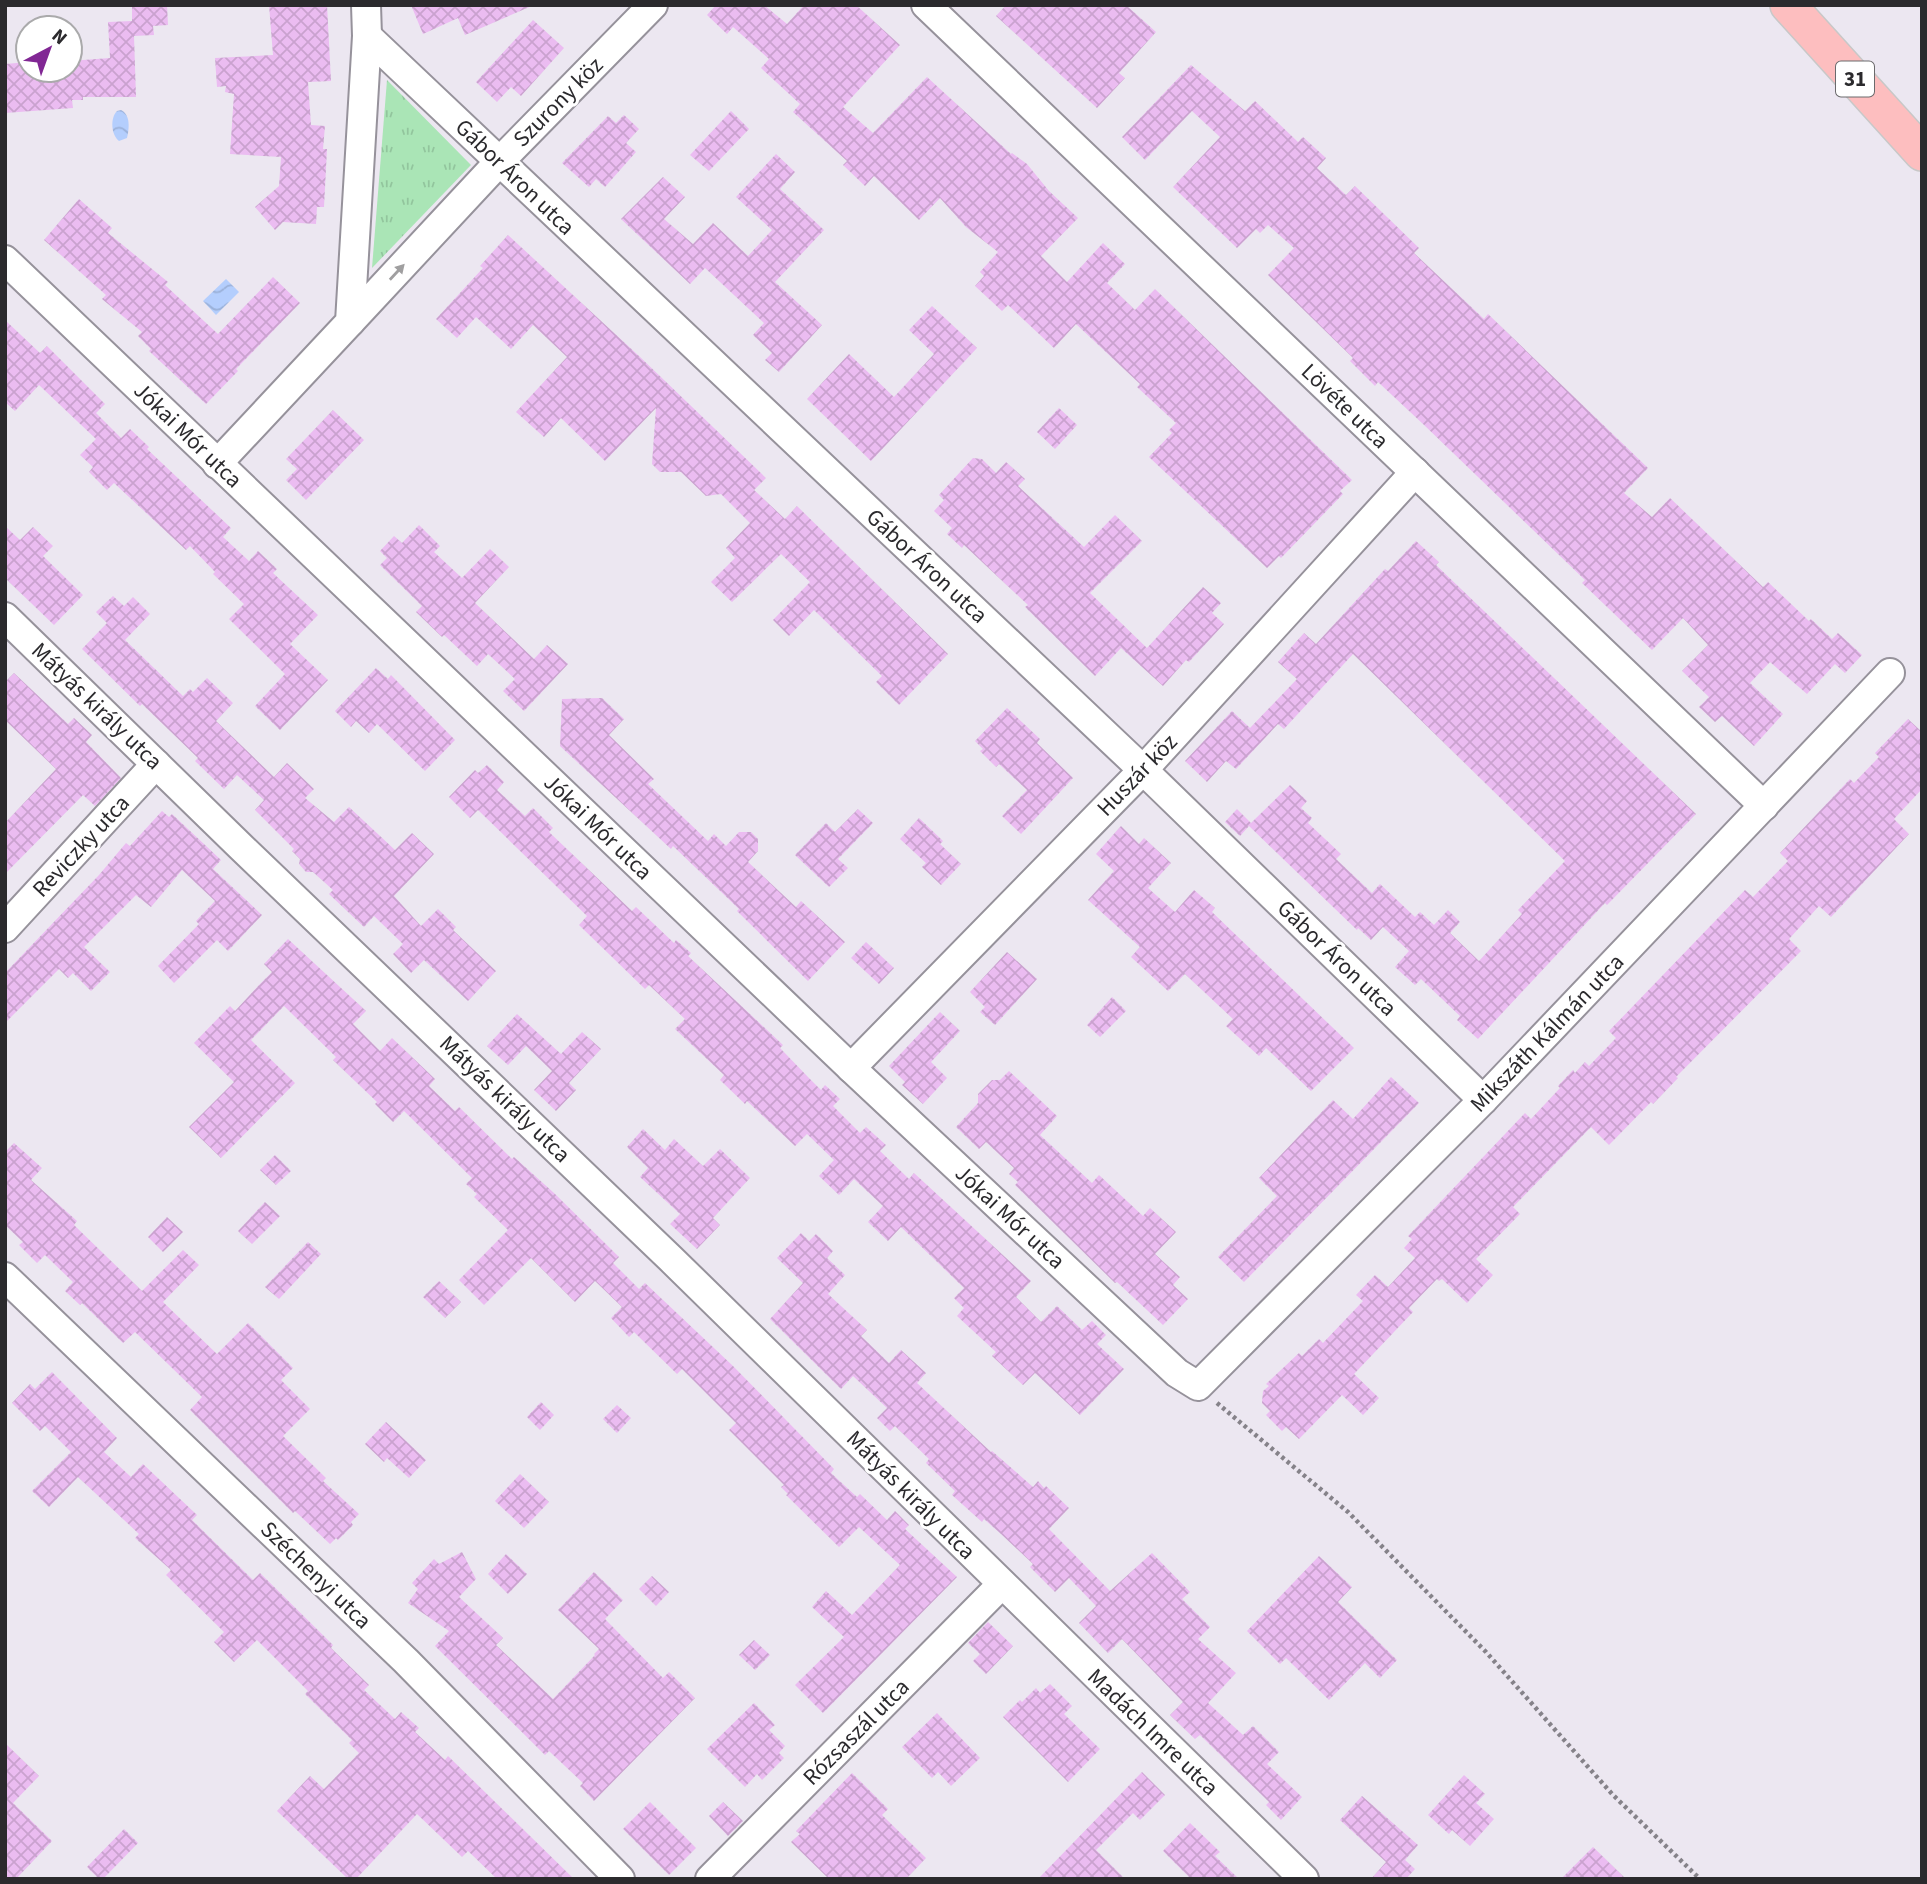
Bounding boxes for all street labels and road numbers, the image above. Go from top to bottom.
street label: Szurony köz [505,49,611,155]
road number: 31 [1836,62,1874,96]
street label: Gábor Áron utca [448,111,582,243]
street label: Lövéte utca [1294,356,1396,456]
street label: Jókai Mór utca [126,374,250,496]
street label: Gábor Áron utca [859,501,995,631]
street label: Mátyás király utca [24,635,170,777]
street label: Huszár köz [1089,726,1185,824]
street label: Jókai Mór utca [536,766,660,888]
street label: Reviczky utca [25,787,137,905]
street label: Gábor Áron utca [1270,892,1404,1024]
street label: Mikszáth Kálmán utca [1462,946,1632,1120]
street label: Mátyás király utca [432,1028,578,1170]
street label: Jókai Mór utca [948,1157,1072,1277]
street label: Mátyás király utca [839,1423,983,1567]
street label: Széchenyi utca [253,1513,379,1637]
street label: Madách Imre utca [1080,1661,1226,1803]
street label: Rózsaszál utca [795,1671,917,1793]

